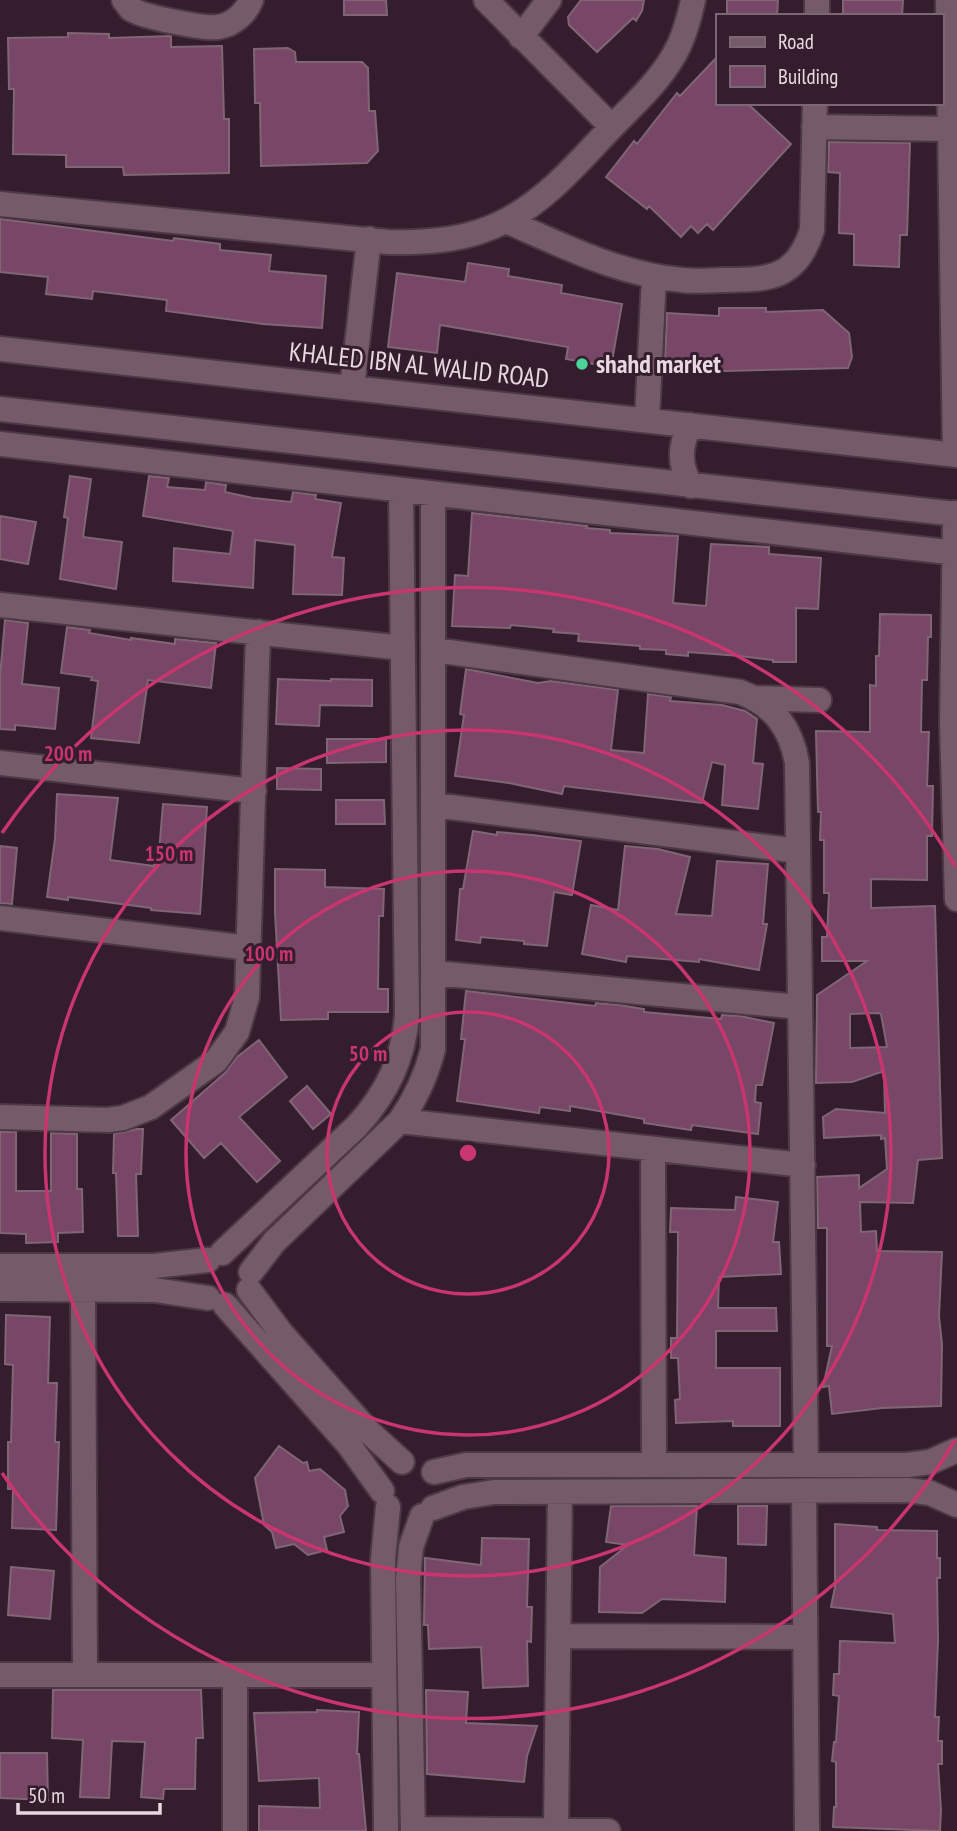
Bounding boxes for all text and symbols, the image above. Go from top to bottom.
legend [716,14,943,105]
text: Road [778,28,814,55]
text: Building [778,63,838,90]
street label: KHALED IBN AL WALID ROAD [287,334,551,395]
place label: shahd market [596,347,721,380]
marker: shahd market [574,356,590,372]
text: 200 m [44,740,92,767]
text: 150 m [145,840,193,867]
text: 100 m [245,940,293,967]
text: 50 m [349,1040,387,1067]
centre of rings [456,1141,480,1165]
scale bar [18,1772,159,1816]
text: 50 m [28,1782,65,1809]

